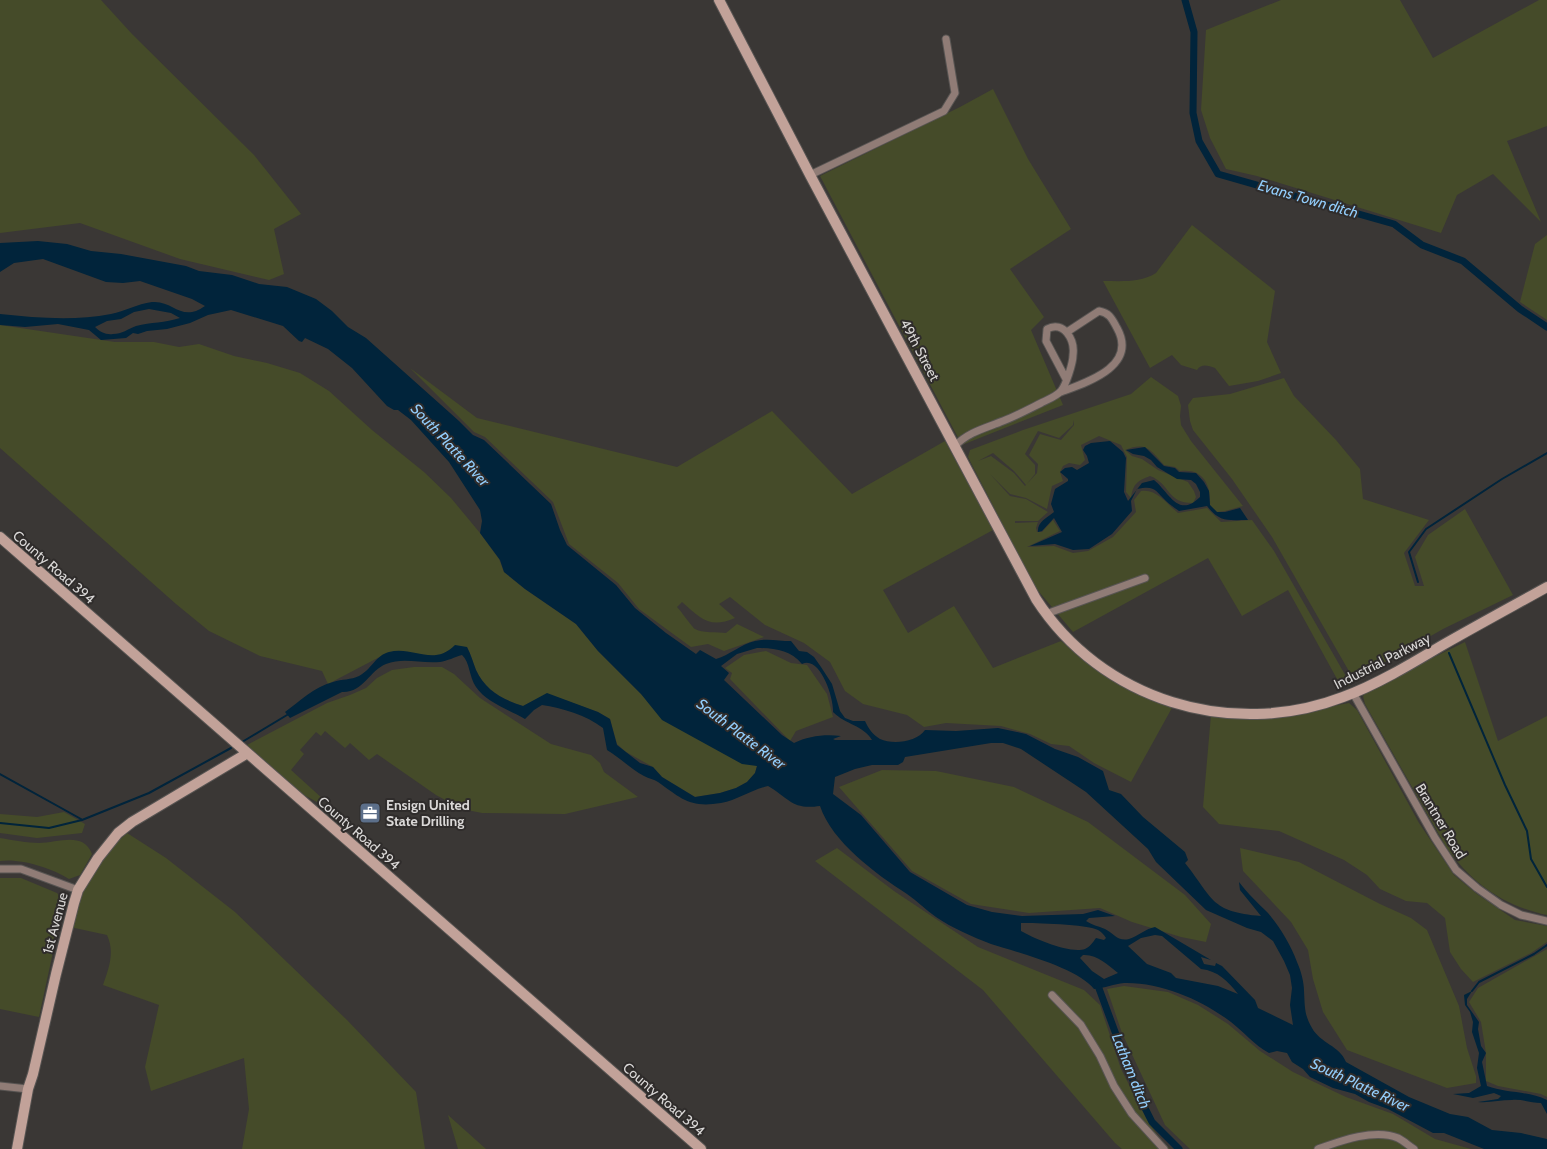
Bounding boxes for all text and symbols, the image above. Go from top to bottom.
water label: Evans Town ditch [1256,176,1360,222]
street label: 49th Street [896,316,944,384]
water label: South Platte River [407,400,494,491]
street label: County Road 394 [9,526,99,608]
street label: Industrial Parkway [1331,629,1433,693]
water label: South Platte River [693,695,790,774]
street label: Brantner Road [1411,780,1471,862]
street label: County Road 394 [314,792,404,874]
place label: Ensign United State Drilling [386,796,470,830]
office icon: Ensign United State Drilling [358,801,382,825]
street label: 1st Avenue [38,890,72,956]
water label: Latham ditch [1108,1031,1154,1111]
water label: South Platte River [1308,1054,1413,1116]
street label: County Road 394 [619,1058,709,1140]

